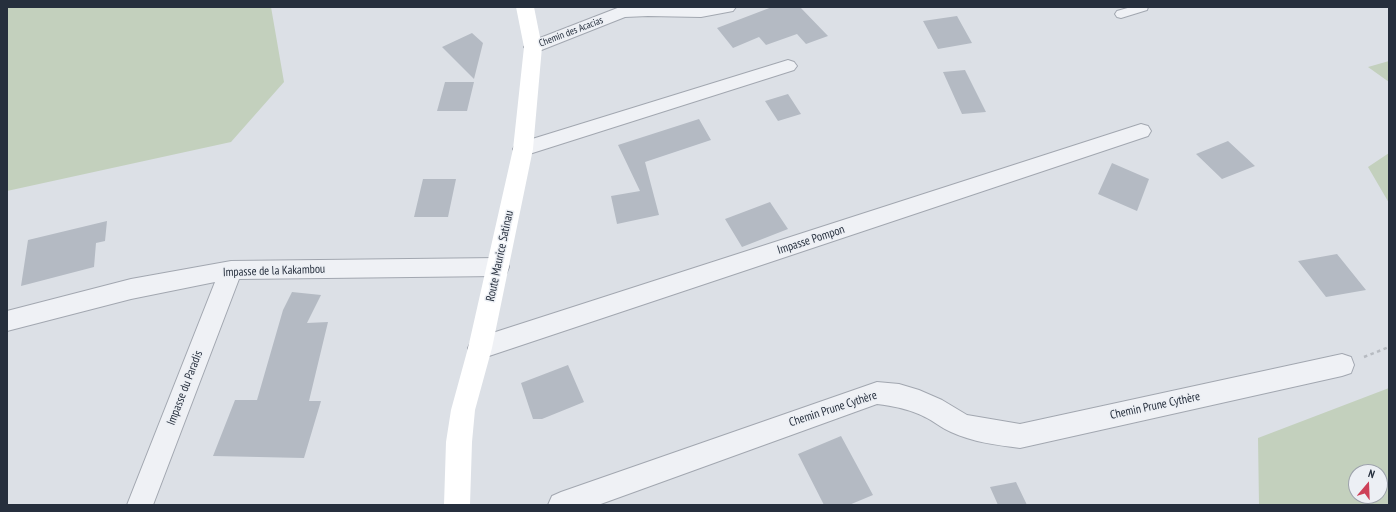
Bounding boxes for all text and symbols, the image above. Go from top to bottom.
street label: Chemin des Acacias [537,14,605,50]
street label: Route Maurice Satinau [483,209,517,303]
street label: Impasse Pompon [776,222,846,258]
street label: Impasse de la Kakambou [223,262,325,280]
street label: Impasse du Paradis [164,349,206,427]
street label: Chemin Prune Cythère [787,388,879,430]
street label: Chemin Prune Cythère [1109,389,1201,423]
north arrow [1348,464,1388,504]
text: N [1366,466,1377,481]

